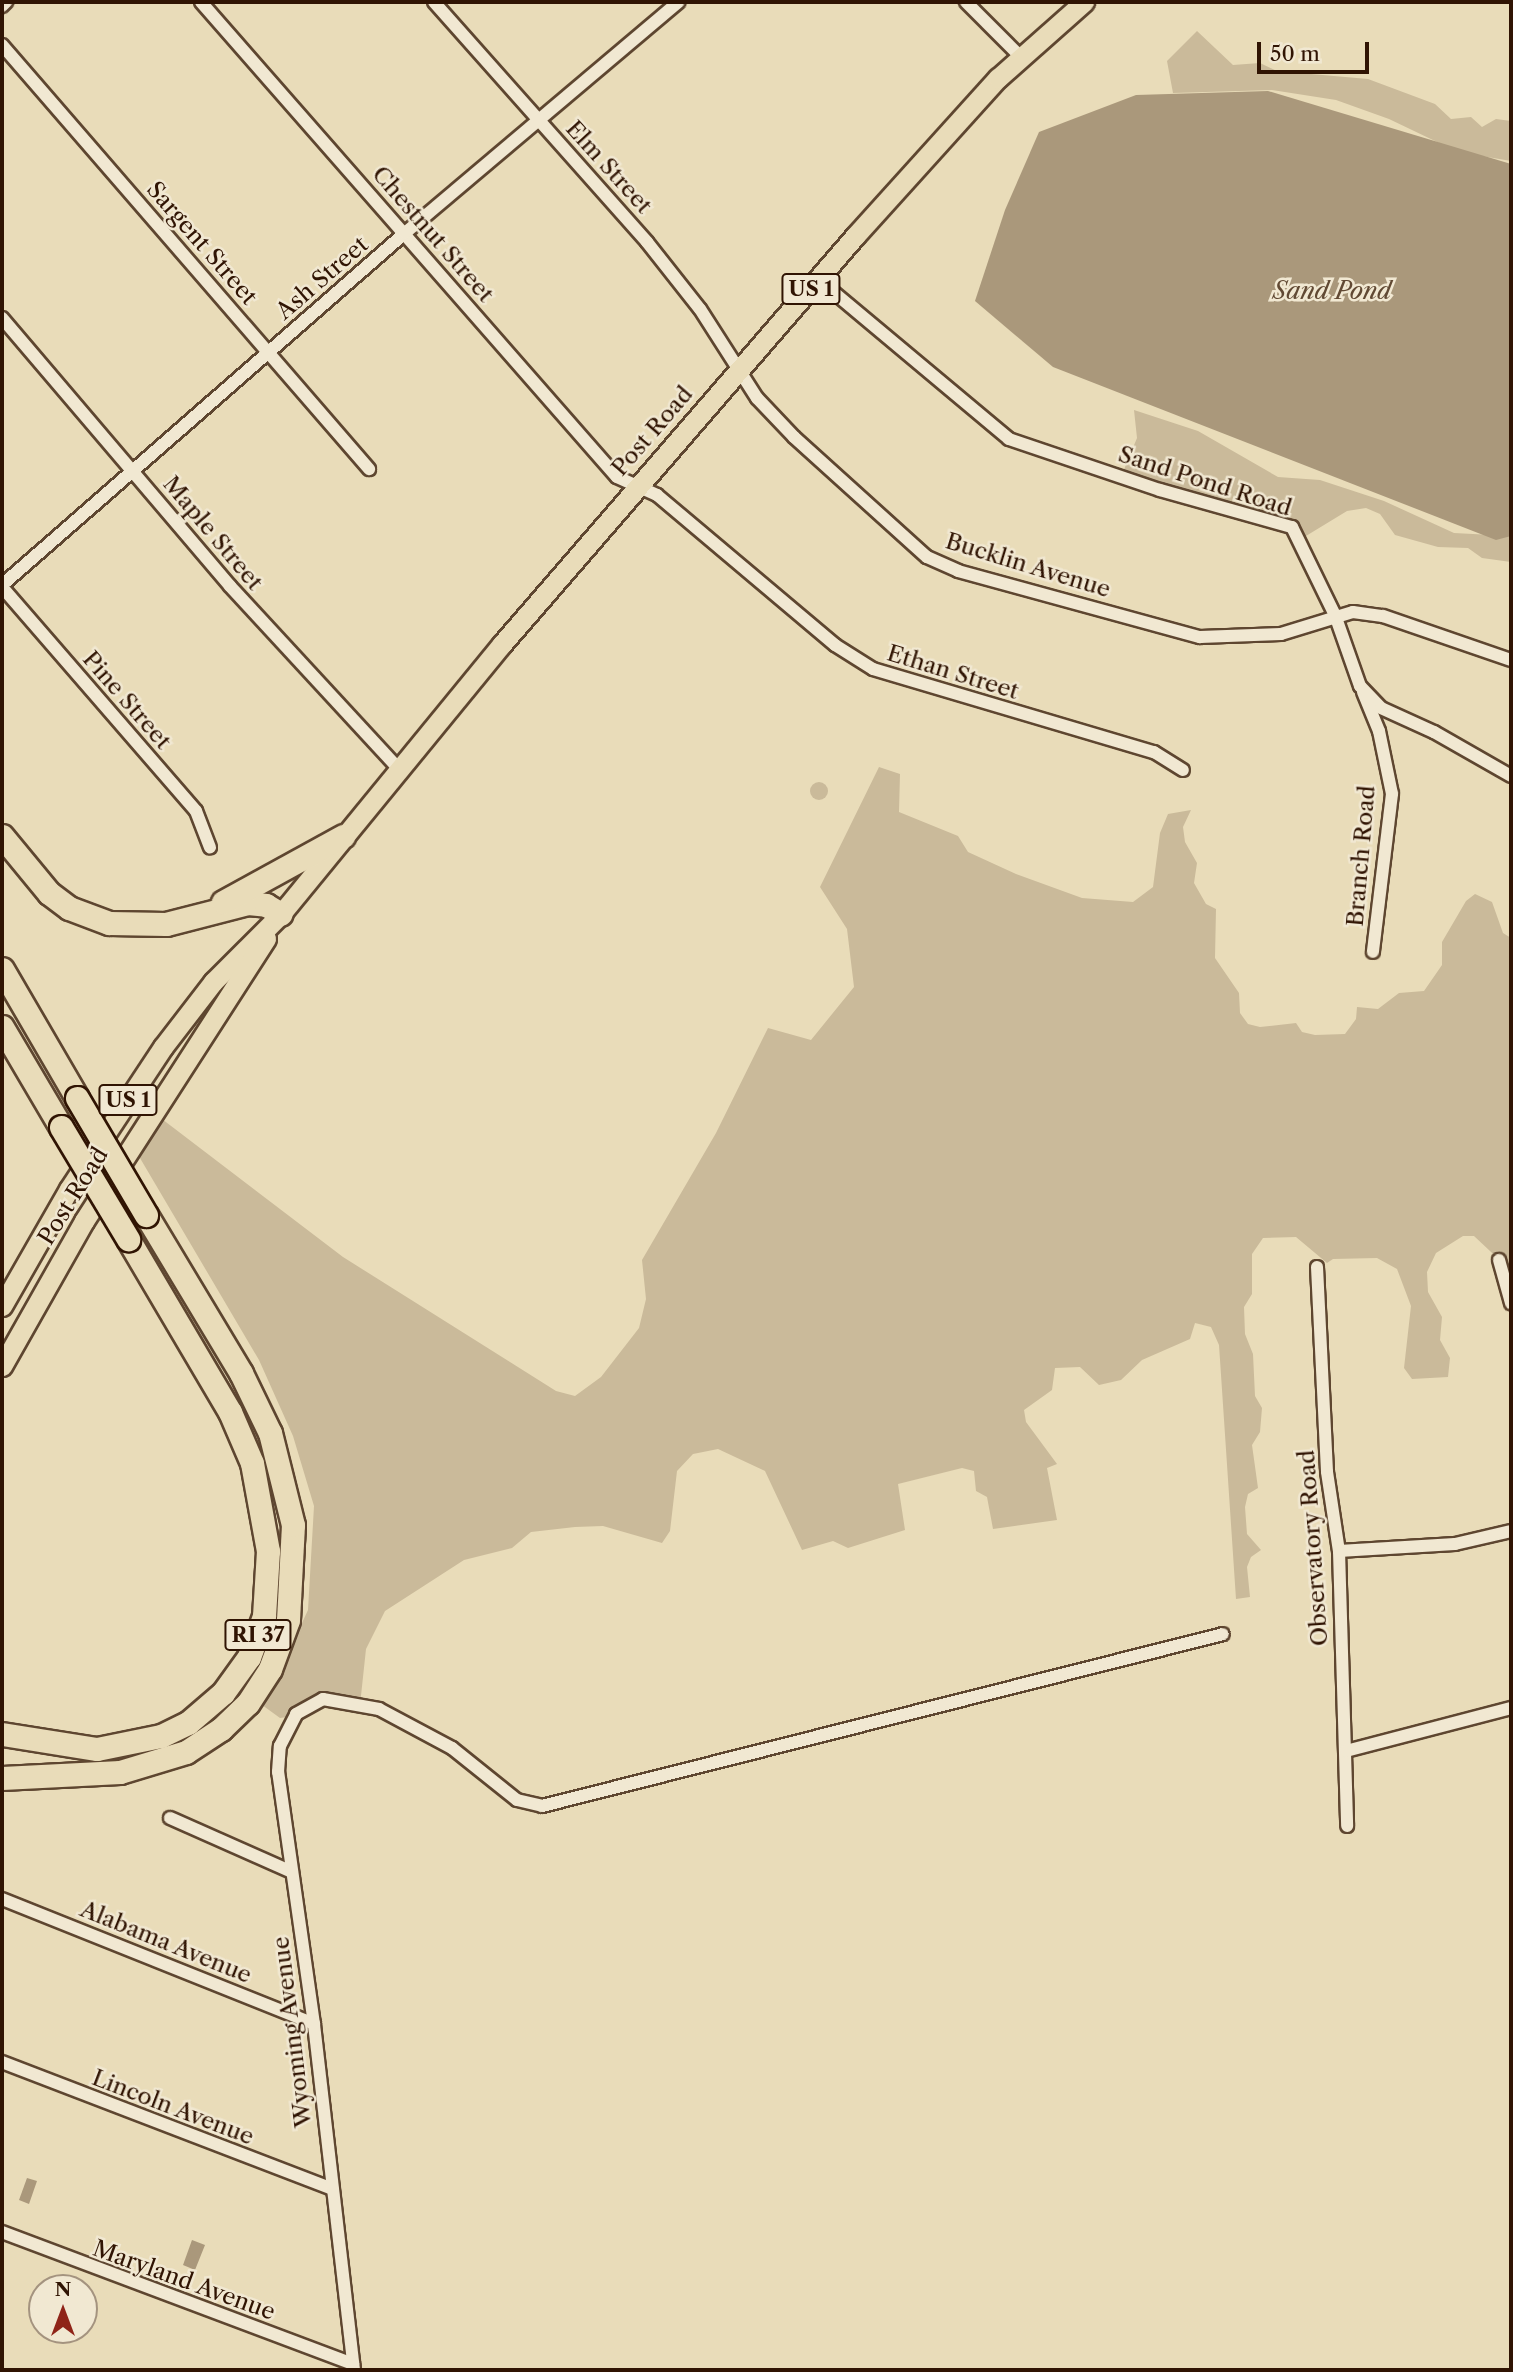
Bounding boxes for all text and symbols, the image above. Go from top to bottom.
scale bar [1261,28,1373,72]
text: 50 m [1270,41,1320,66]
street label: Elm Street [560,115,658,219]
street label: Chestnut Street [366,160,500,308]
street label: Sargent Street [141,176,263,310]
street label: Ash Street [270,231,374,325]
road number: US 1 [781,272,841,306]
water label: Sand Pond [1273,277,1391,305]
street label: Post Road [606,381,698,481]
street label: Sand Pond Road [1115,440,1295,522]
street label: Maple Street [157,470,269,596]
street label: Bucklin Avenue [942,527,1114,603]
street label: Ethan Street [884,639,1022,705]
street label: Pine Street [77,645,177,755]
street label: Branch Road [1341,784,1381,928]
road number: US 1 [98,1082,158,1118]
street label: Post Road [32,1142,114,1250]
street label: Observatory Road [1292,1449,1334,1647]
road number: RI 37 [223,1618,293,1652]
street label: Alabama Avenue [76,1895,256,1989]
street label: Wyoming Avenue [267,1935,317,2129]
street label: Lincoln Avenue [88,2063,258,2151]
street label: Maryland Avenue [89,2234,279,2326]
north arrow [28,2274,98,2344]
text: N [55,2278,71,2301]

